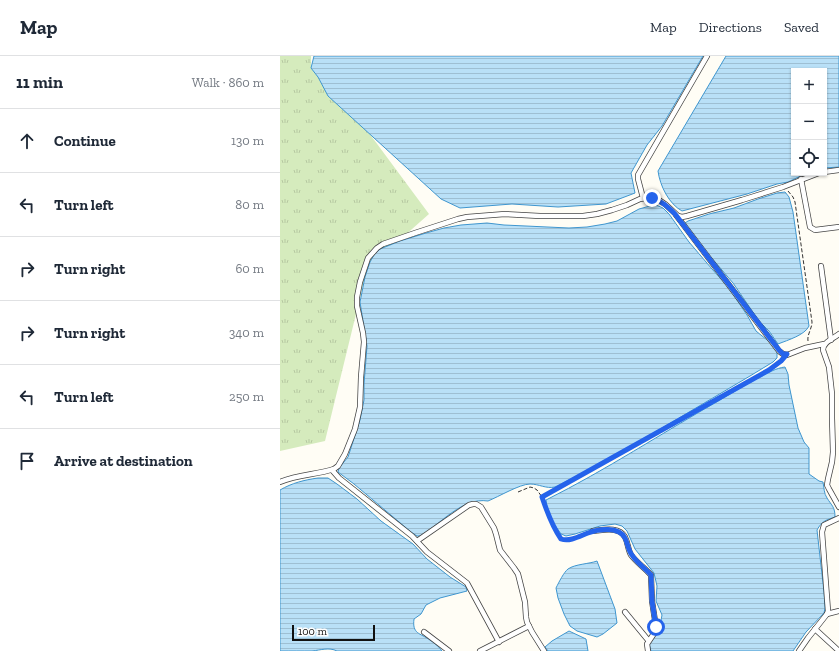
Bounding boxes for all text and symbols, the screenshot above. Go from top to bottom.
text: Map [20,16,57,39]
text: Map [650,19,677,36]
text: Directions [699,19,762,36]
text: Saved [784,19,819,36]
map controls [791,68,827,176]
button: + [791,68,827,104]
text: 11 min [16,72,63,92]
text: Walk · 860 m [192,75,264,90]
button: − [791,104,827,140]
icon: ahead [16,130,38,152]
text: Continue [54,132,116,150]
text: 130 m [231,133,264,148]
button: locate [791,140,827,176]
route end [643,189,661,207]
icon: left [16,194,38,216]
text: Turn left [54,196,114,214]
text: 80 m [235,197,264,212]
icon: right [16,258,38,280]
text: Turn right [54,260,125,278]
text: 60 m [235,261,264,276]
icon: right [16,322,38,344]
text: Turn right [54,324,125,342]
text: 340 m [229,325,264,340]
icon: left [16,386,38,408]
text: Turn left [54,388,114,406]
text: 250 m [229,389,264,404]
icon: arrive [16,450,38,472]
text: Arrive at destination [54,452,193,470]
route start [647,618,665,636]
scale bar [292,623,375,642]
text: 100 m [298,625,327,638]

